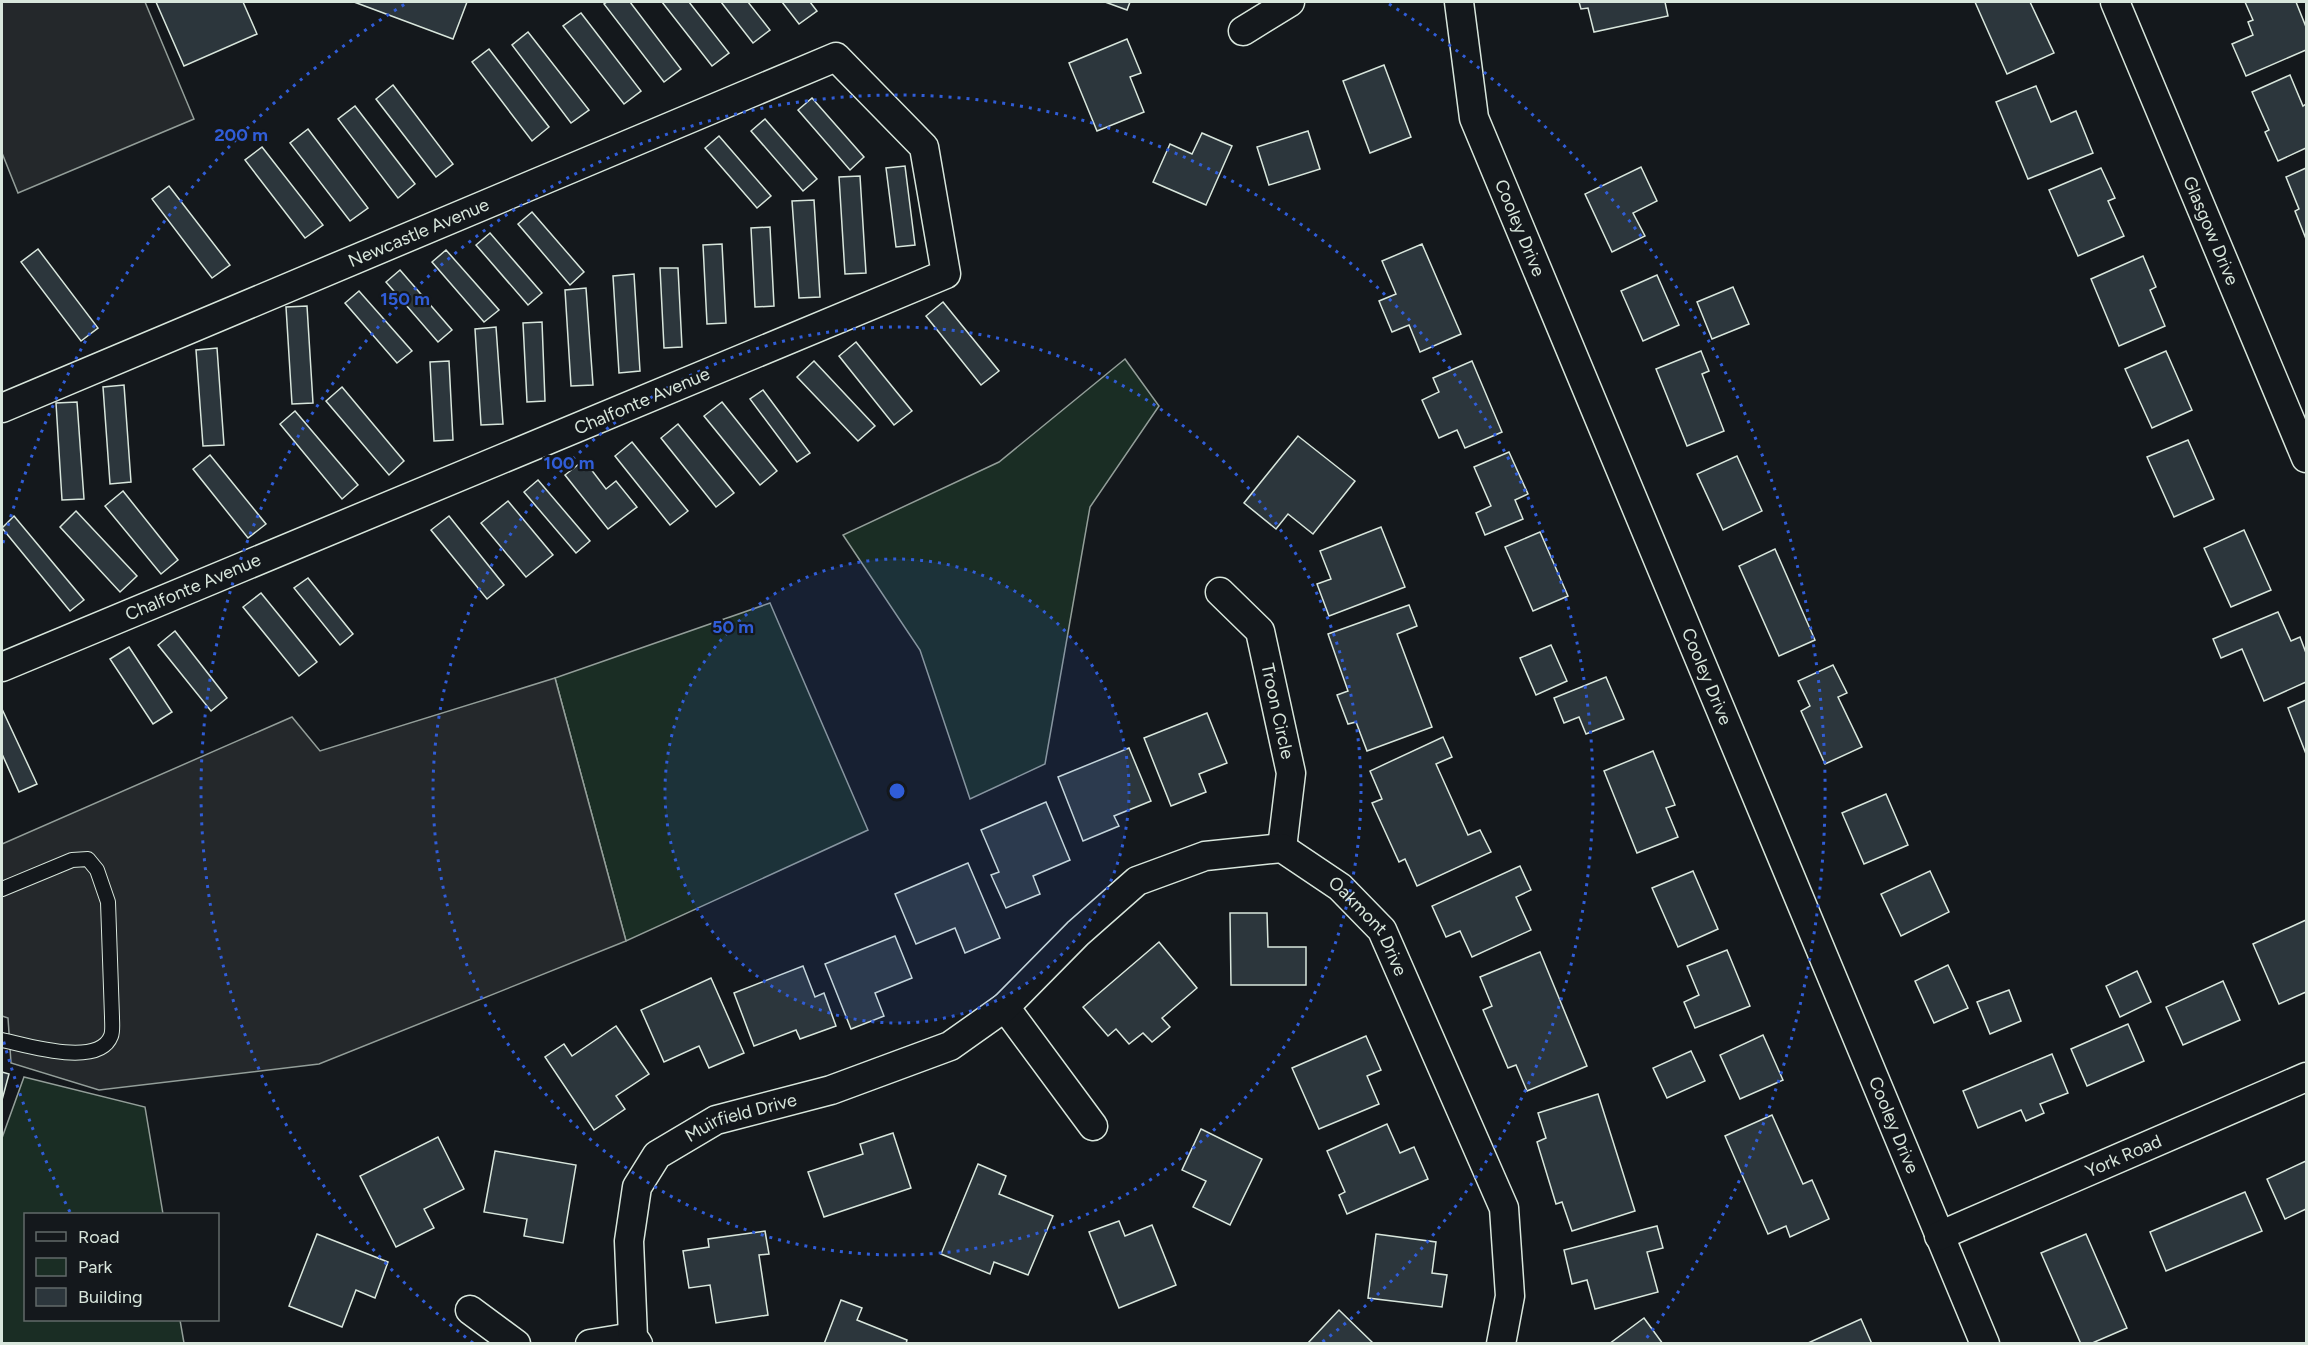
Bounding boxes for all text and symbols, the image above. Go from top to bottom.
text: 200 m [214,124,268,146]
street label: Glasgow Drive [2178,173,2243,289]
street label: Cooley Drive [1490,176,1550,280]
street label: Newcastle Avenue [345,193,492,272]
text: 150 m [380,288,430,310]
street label: Chalfonte Avenue [571,362,713,439]
text: 100 m [544,452,594,474]
street label: Chalfonte Avenue [122,548,264,625]
text: 50 m [712,616,754,638]
street label: Cooley Drive [1677,625,1737,728]
street label: Troon Circle [1256,661,1299,761]
centre of rings [887,781,907,801]
street label: Oakmont Drive [1324,871,1412,980]
street label: Cooley Drive [1864,1073,1924,1177]
street label: Muirfield Drive [681,1088,799,1147]
street label: York Road [2082,1130,2165,1182]
legend [24,1213,219,1321]
text: Road [78,1226,119,1248]
text: Park [78,1256,113,1278]
text: Building [78,1286,143,1308]

